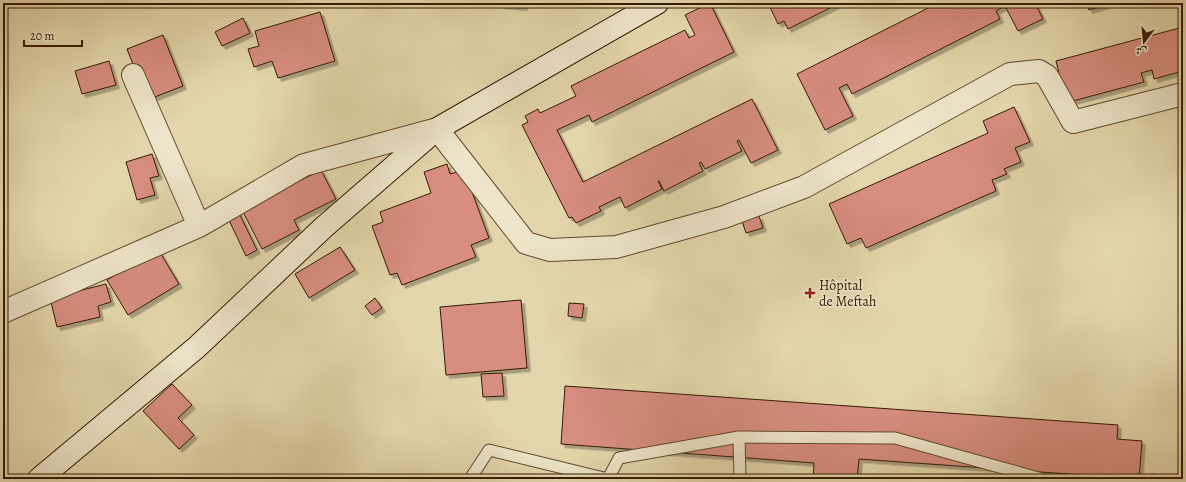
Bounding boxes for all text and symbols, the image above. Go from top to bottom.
scale bar [24,22,82,48]
north arrow [1124,22,1164,62]
text: 20 m [30,28,54,44]
text: ش [1134,42,1149,60]
place label: Hôpital de Meftah [819,276,877,311]
marker: Hôpital de Meftah [804,287,816,299]

